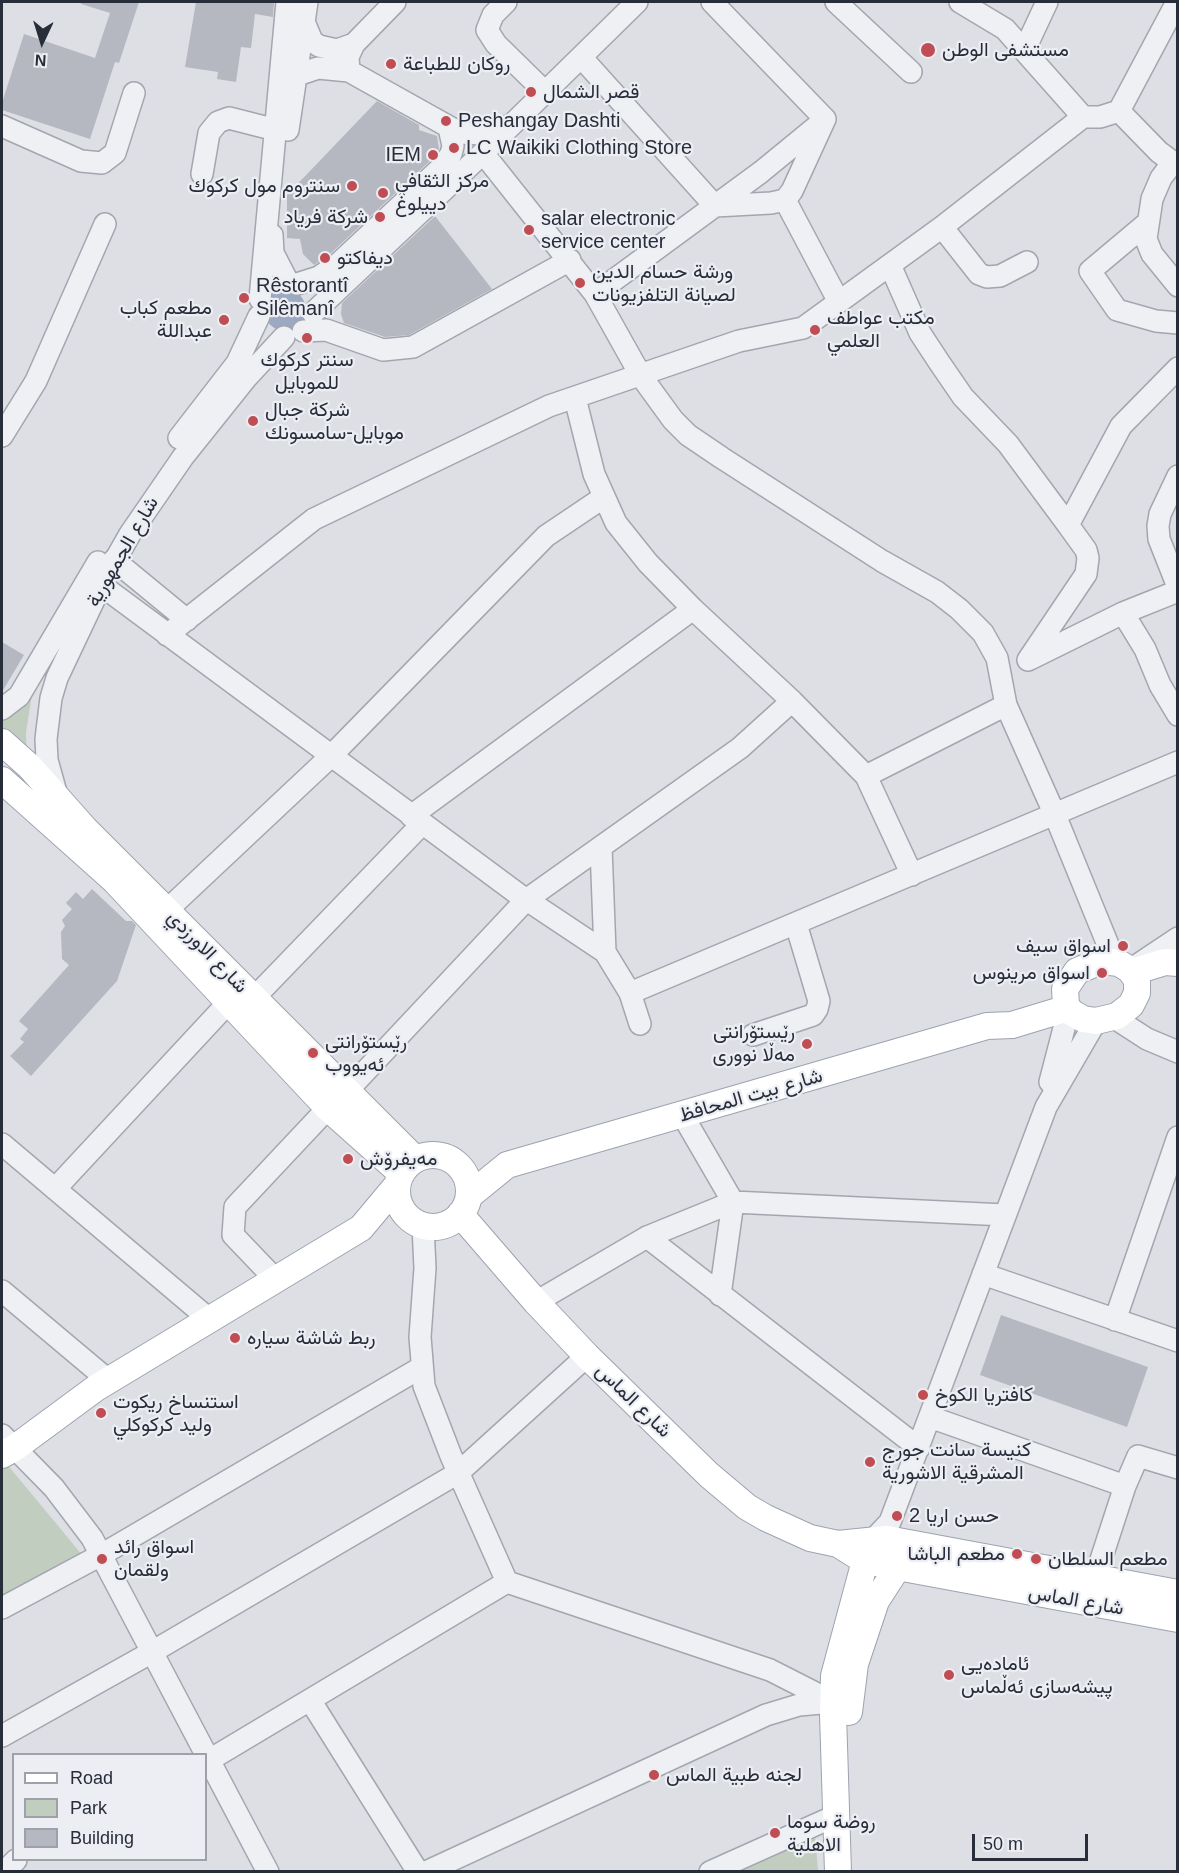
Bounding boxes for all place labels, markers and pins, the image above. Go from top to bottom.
place label: مستشفى الوطن [942,38,1069,62]
marker: مستشفى الوطن [919,41,937,59]
place label: روكان للطباعة [403,52,510,76]
marker: روكان للطباعة [384,57,398,71]
place label: قصر الشمال [543,80,639,104]
marker: قصر الشمال [524,85,538,99]
place label: Peshangay Dashti [458,109,620,133]
marker: Peshangay Dashti [439,114,453,128]
place label: LC Waikiki Clothing Store [466,136,692,160]
marker: LC Waikiki Clothing Store [447,141,461,155]
place label: IEM [385,143,421,167]
marker: IEM [426,148,440,162]
place label: مركز الثقافي دييلوغ [395,169,489,216]
place label: سنتروم مول كركوك [189,174,340,198]
marker: سنتروم مول كركوك [345,179,359,193]
marker: مركز الثقافي دييلوغ [376,186,390,200]
place label: شركة فرياد [284,205,368,229]
place label: salar electronic service center [541,207,676,254]
marker: شركة فرياد [373,210,387,224]
marker: salar electronic service center [522,223,536,237]
place label: ديفاكتو [337,246,393,270]
marker: ديفاكتو [318,251,332,265]
place label: ورشة حسام الدين لصيانة التلفزيونات [592,260,736,307]
place label: Rêstorantî Silêmanî [256,274,348,321]
marker: ورشة حسام الدين لصيانة التلفزيونات [573,276,587,290]
marker: Rêstorantî Silêmanî [237,291,251,305]
place label: مطعم كباب عبداللة [120,296,212,343]
place label: مكتب عواطف العلمي [827,306,935,353]
marker: مطعم كباب عبداللة [217,313,231,327]
marker: مكتب عواطف العلمي [808,323,822,337]
marker: سنتر كركوك للموبايل [300,331,314,345]
place label: سنتر كركوك للموبايل [260,348,354,395]
place label: شركة جبال موبايل-سامسونك [265,398,404,445]
marker: شركة جبال موبايل-سامسونك [246,414,260,428]
place label: اسواق سيف [1016,934,1111,958]
marker: اسواق سيف [1116,939,1130,953]
place label: اسواق مرينوس [973,961,1090,985]
marker: اسواق مرينوس [1095,966,1109,980]
place label: رێستۆرانتی مەڵا نووری [713,1020,795,1067]
place label: رێستۆرانتی ئەیووب [325,1030,407,1077]
marker: رێستۆرانتی مەڵا نووری [800,1037,814,1051]
marker: رێستۆرانتی ئەیووب [306,1046,320,1060]
place label: مەیفرۆش [360,1147,437,1171]
marker: مەیفرۆش [341,1152,355,1166]
place label: ربط شاشة سياره [247,1326,376,1350]
marker: ربط شاشة سياره [228,1331,242,1345]
place label: كافتريا الكوخ [935,1383,1033,1407]
marker: كافتريا الكوخ [916,1388,930,1402]
place label: استنساخ ريكوت وليد كركوكلي [113,1390,239,1437]
marker: استنساخ ريكوت وليد كركوكلي [94,1406,108,1420]
place label: كنيسة سانت جورج المشرقية الاشورية [882,1438,1031,1485]
marker: كنيسة سانت جورج المشرقية الاشورية [863,1455,877,1469]
place label: حسن اريا 2 [909,1504,999,1528]
marker: حسن اريا 2 [890,1509,904,1523]
place label: اسواق رائد ولقمان [114,1535,194,1582]
place label: مطعم الباشا [908,1542,1005,1566]
marker: مطعم الباشا [1010,1547,1024,1561]
place label: مطعم السلطان [1048,1547,1168,1571]
marker: اسواق رائد ولقمان [95,1552,109,1566]
marker: مطعم السلطان [1029,1552,1043,1566]
place label: ئامادەیی پیشەسازی ئەڵماس [961,1652,1113,1699]
marker: ئامادەیی پیشەسازی ئەڵماس [942,1668,956,1682]
place label: لجنه طبية الماس [666,1763,802,1787]
marker: لجنه طبية الماس [647,1768,661,1782]
place label: روضة سوما الاهلية [787,1810,876,1857]
marker: روضة سوما الاهلية [768,1826,782,1840]

